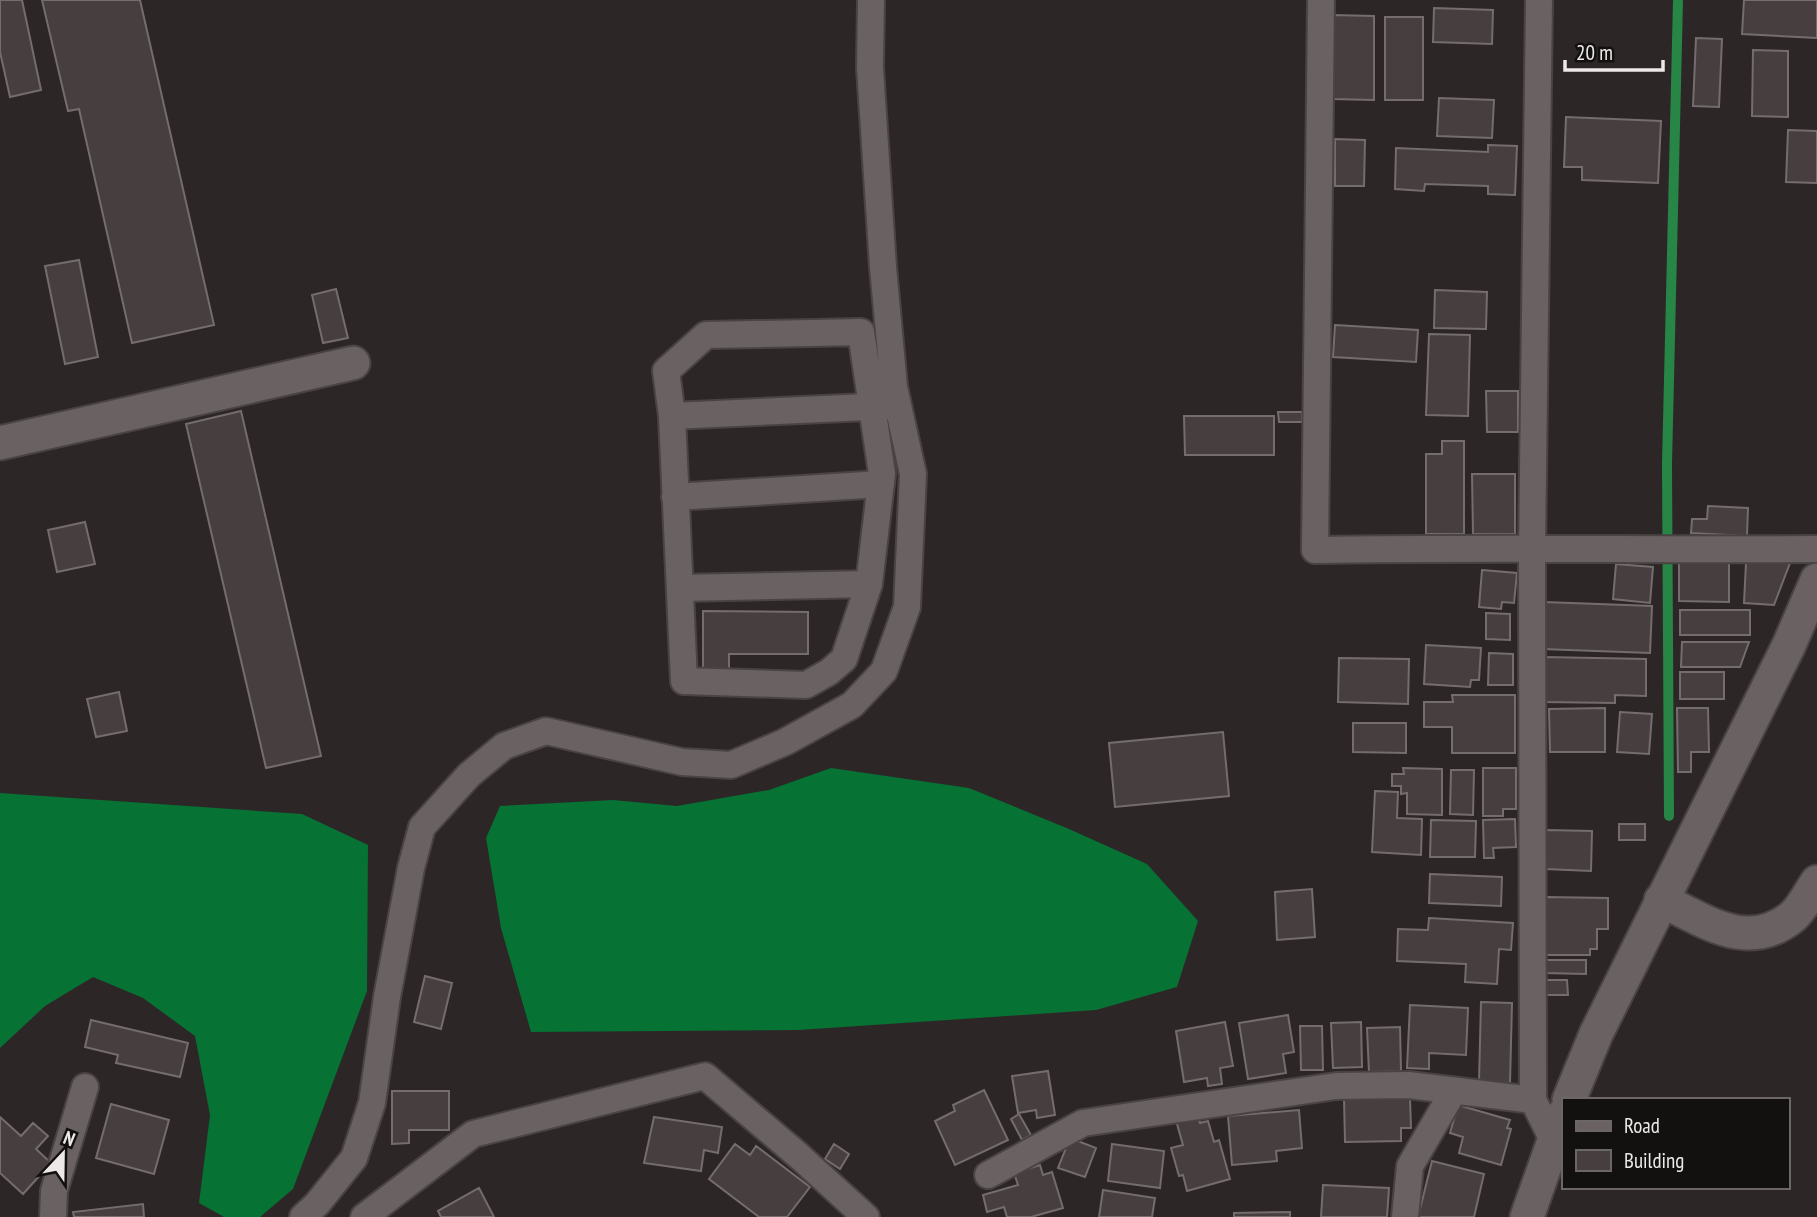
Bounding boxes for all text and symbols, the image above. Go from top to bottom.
scale bar [1565,28,1663,72]
text: 20 m [1576,39,1613,66]
legend [1562,1098,1789,1189]
text: Road [1624,1112,1660,1139]
north arrow [28,1119,98,1189]
text: N [60,1125,79,1151]
text: Building [1624,1147,1684,1174]

